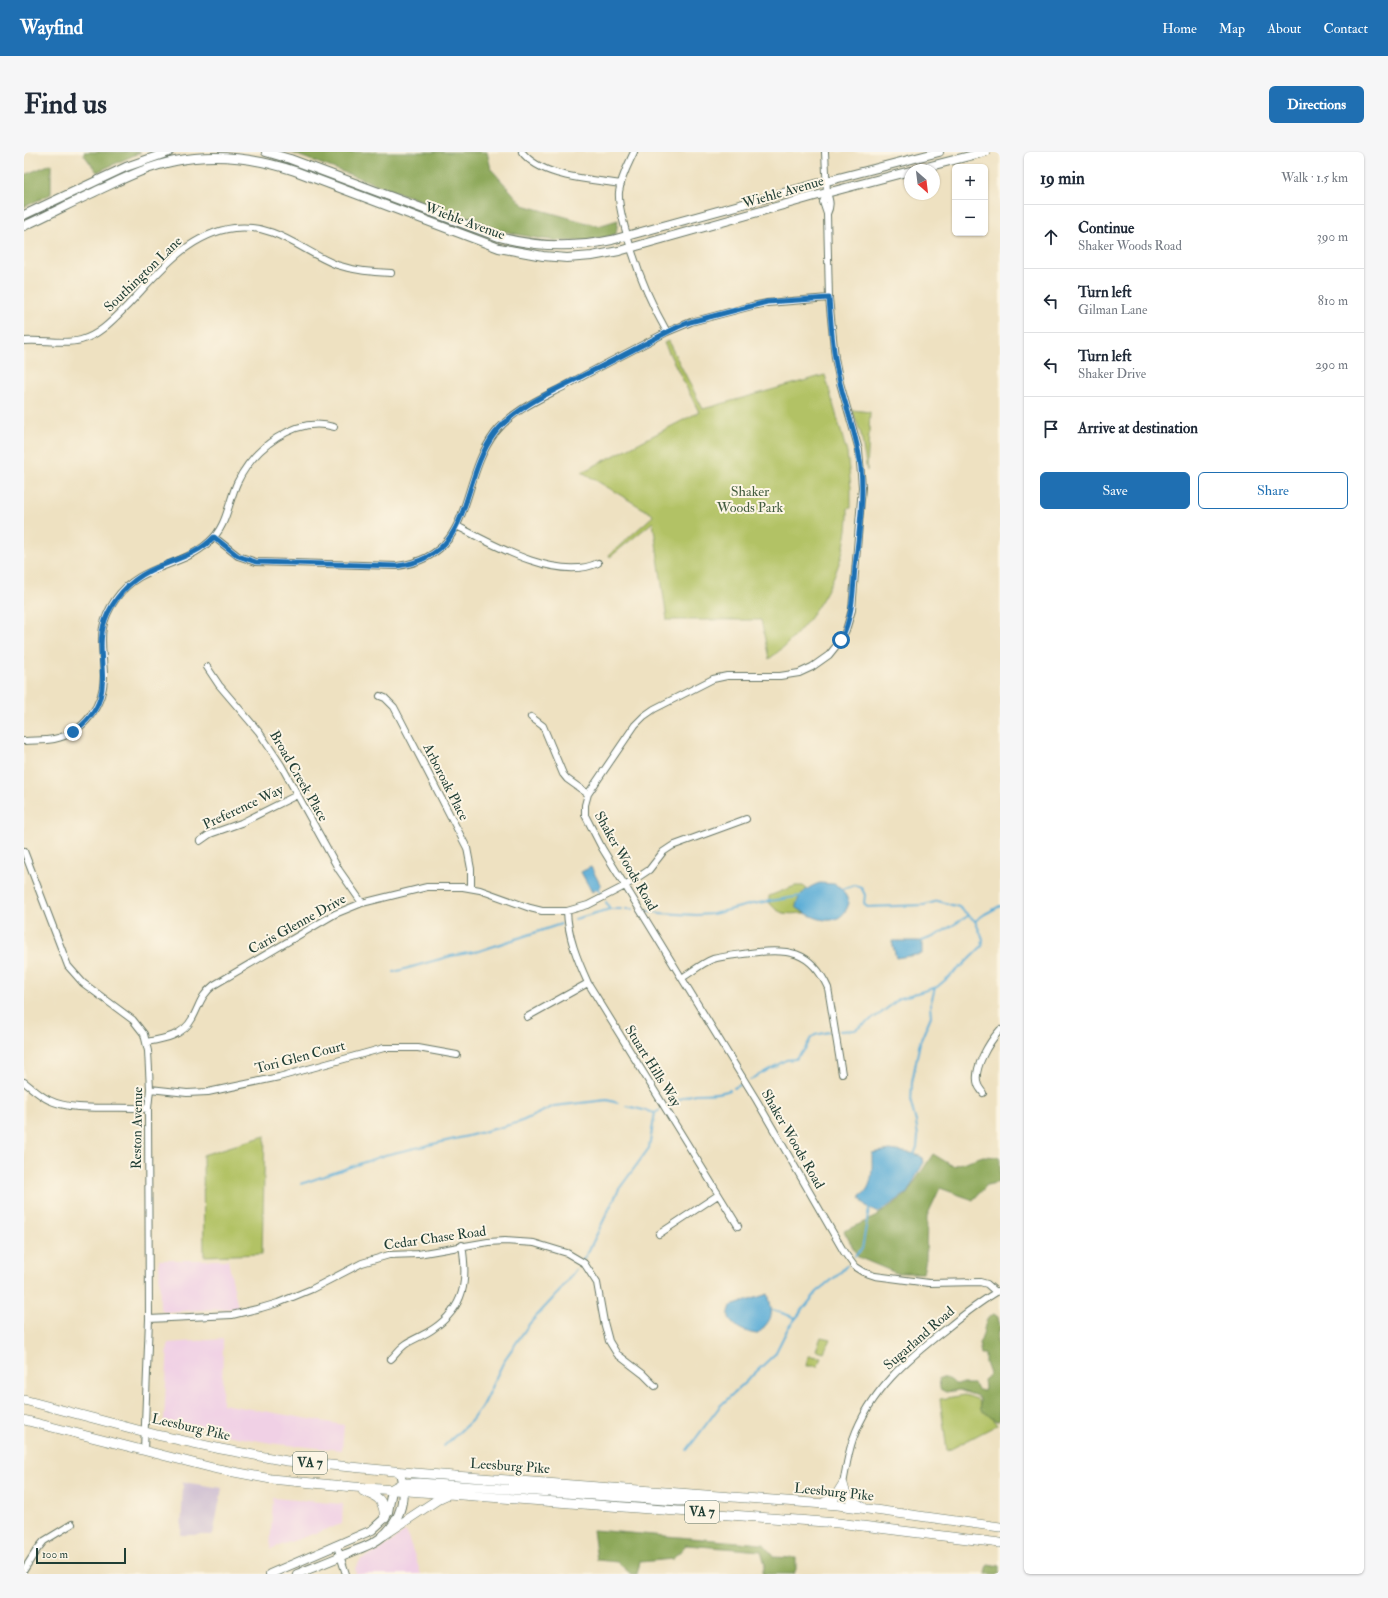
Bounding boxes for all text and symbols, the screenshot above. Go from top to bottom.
text: Wayfind [20,16,83,40]
text: Home [1162,20,1197,37]
text: Map [1219,20,1245,37]
text: About [1267,20,1301,37]
text: Contact [1323,20,1368,37]
button: Directions [1269,86,1364,123]
text: Find us [24,87,107,122]
north arrow [904,164,940,200]
map controls [952,164,988,236]
button: + [952,164,988,200]
text: 19 min [1040,168,1085,189]
text: Walk · 1.5 km [1281,170,1348,186]
street label: Wiehle Avenue [739,172,826,212]
street label: Wiehle Avenue [422,198,507,243]
button: − [952,200,988,236]
text: Continue [1078,219,1134,238]
icon: ahead [1040,226,1062,248]
text: 390 m [1317,229,1348,245]
street label: Southington Lane [100,232,186,315]
text: Shaker Woods Road [1078,238,1182,254]
text: Turn left [1078,283,1132,302]
icon: left [1040,290,1062,312]
text: 810 m [1318,293,1348,309]
text: Gilman Lane [1078,302,1148,318]
text: Turn left [1078,347,1132,366]
icon: left [1040,354,1062,376]
text: 290 m [1315,357,1348,373]
text: Shaker Drive [1078,366,1146,382]
icon: arrive [1040,418,1062,440]
text: Arrive at destination [1078,419,1198,438]
button: Save [1040,472,1190,509]
button: Share [1198,472,1348,509]
park label: Shaker Woods Park [716,483,784,516]
route start [832,631,850,649]
route end [64,723,82,741]
street label: Broad Creek Place [266,727,332,825]
street label: Arboroak Place [419,740,473,823]
street label: Preference Way [200,781,287,834]
street label: Shaker Woods Road [591,808,661,914]
street label: Caris Glenne Drive [245,890,349,958]
street label: Stuart Hills Way [620,1022,685,1111]
street label: Tori Glen Court [253,1037,347,1077]
street label: Reston Avenue [128,1086,146,1169]
street label: Shaker Woods Road [758,1086,828,1192]
street label: Cedar Chase Road [383,1222,487,1254]
street label: Sugarland Road [880,1303,958,1373]
street label: Leesburg Pike [150,1410,232,1444]
road number: VA 7 [293,1452,327,1474]
street label: Leesburg Pike [470,1455,551,1477]
street label: Leesburg Pike [793,1479,875,1505]
road number: VA 7 [685,1501,719,1523]
scale bar [36,1546,126,1565]
text: 100 m [42,1548,68,1561]

